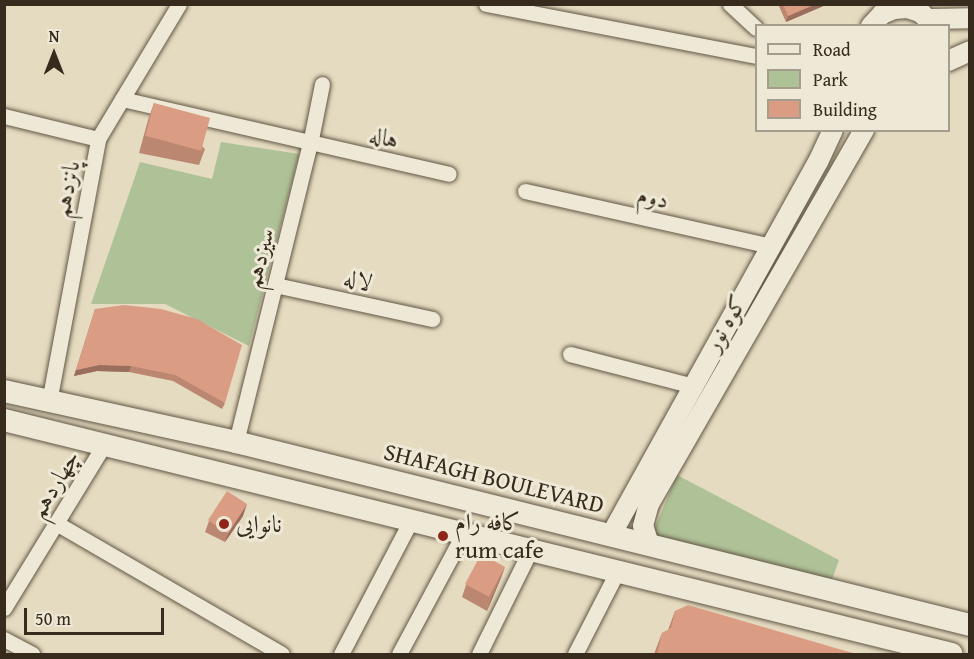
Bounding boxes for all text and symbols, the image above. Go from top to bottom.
north arrow [24,24,84,84]
text: N [49,24,59,48]
legend [755,24,950,132]
text: Road [813,36,851,63]
text: Park [813,66,848,93]
text: Building [813,96,877,123]
street label: هاله [367,120,401,154]
street label: پانزدهم [46,158,86,220]
street label: دوم [635,179,671,215]
street label: سیزدهم [238,225,280,291]
street label: لاله [341,263,375,297]
street label: کوه نور [697,290,753,356]
street label: SHAFAGH BOULEVARD [381,437,607,519]
street label: چهاردهم [23,445,85,523]
place label: کافه رام rum cafe [455,508,544,564]
place label: نانوایی [236,510,282,538]
marker: نانوایی [217,517,231,531]
marker: کافه رام rum cafe [436,529,450,543]
scale bar [27,596,166,634]
text: 50 m [35,605,71,632]

